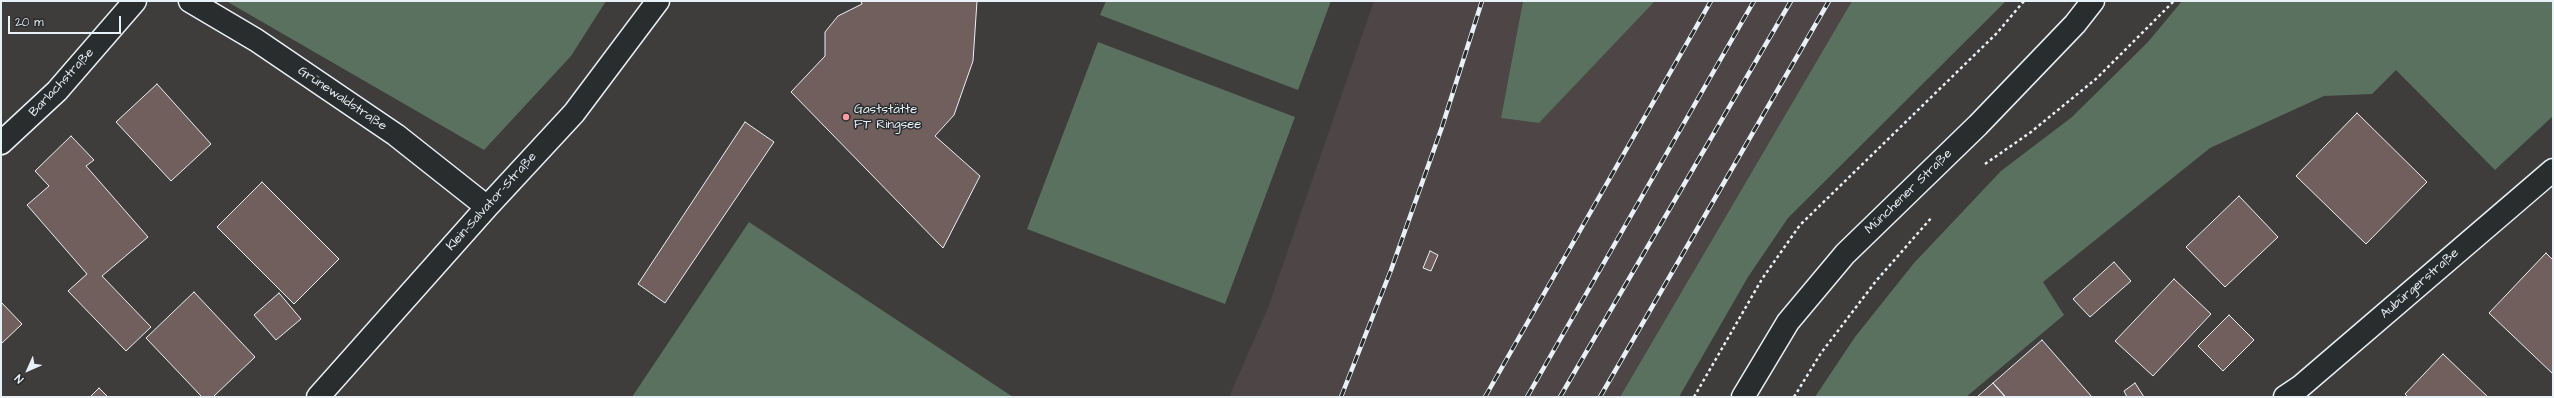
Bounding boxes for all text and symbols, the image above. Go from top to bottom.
scale bar [10,8,123,34]
text: 20 m [15,14,44,31]
street label: Barlachstraße [26,45,98,121]
street label: Grünewaldstraße [295,63,389,135]
place label: Gaststätte FT Ringsee [854,102,921,133]
marker: Gaststätte FT Ringsee [841,112,851,122]
street label: Münchener Straße [1862,146,1956,238]
street label: Klein-Salvator-Straße [444,149,540,255]
street label: Aubürgerstraße [2378,246,2462,322]
north arrow [8,350,48,390]
text: N [11,371,27,387]

